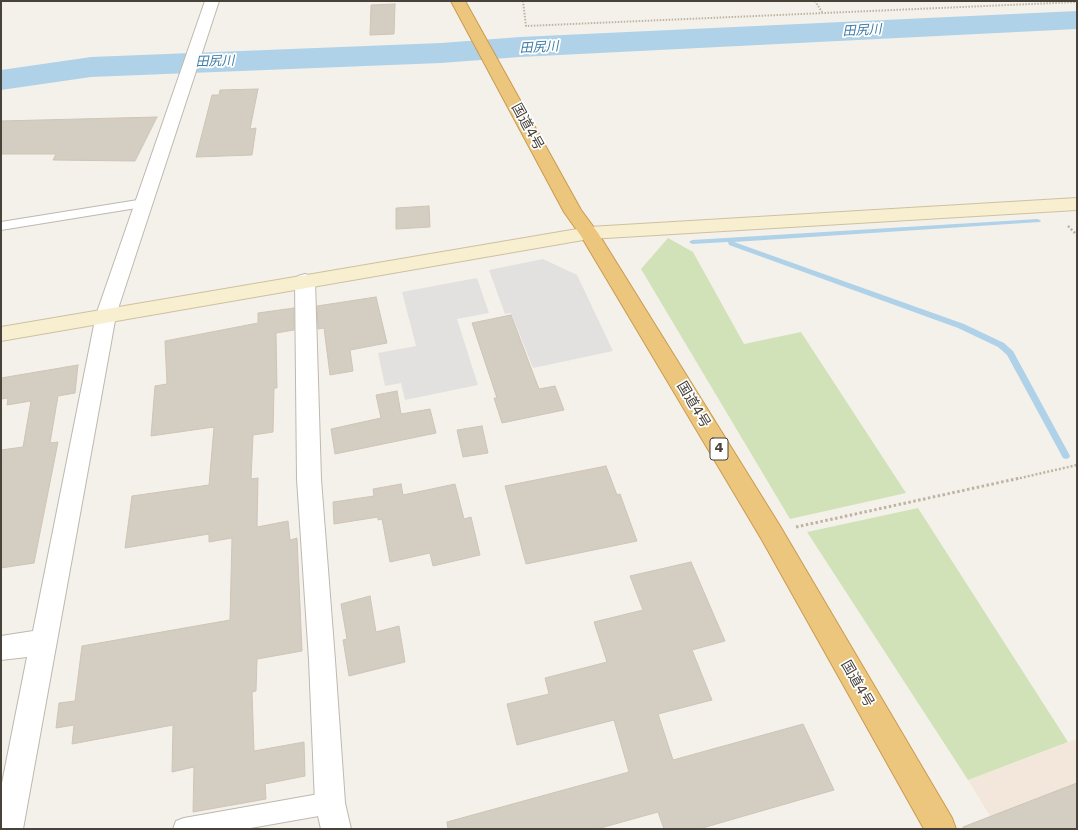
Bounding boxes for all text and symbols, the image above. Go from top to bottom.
water label: 田尻川 [842,22,882,40]
water label: 田尻川 [519,39,559,57]
water label: 田尻川 [195,54,235,70]
street label: 国道4号 [507,101,547,153]
street label: 国道4号 [673,379,713,431]
road number: 4 [710,438,728,460]
street label: 国道4号 [837,658,877,710]

